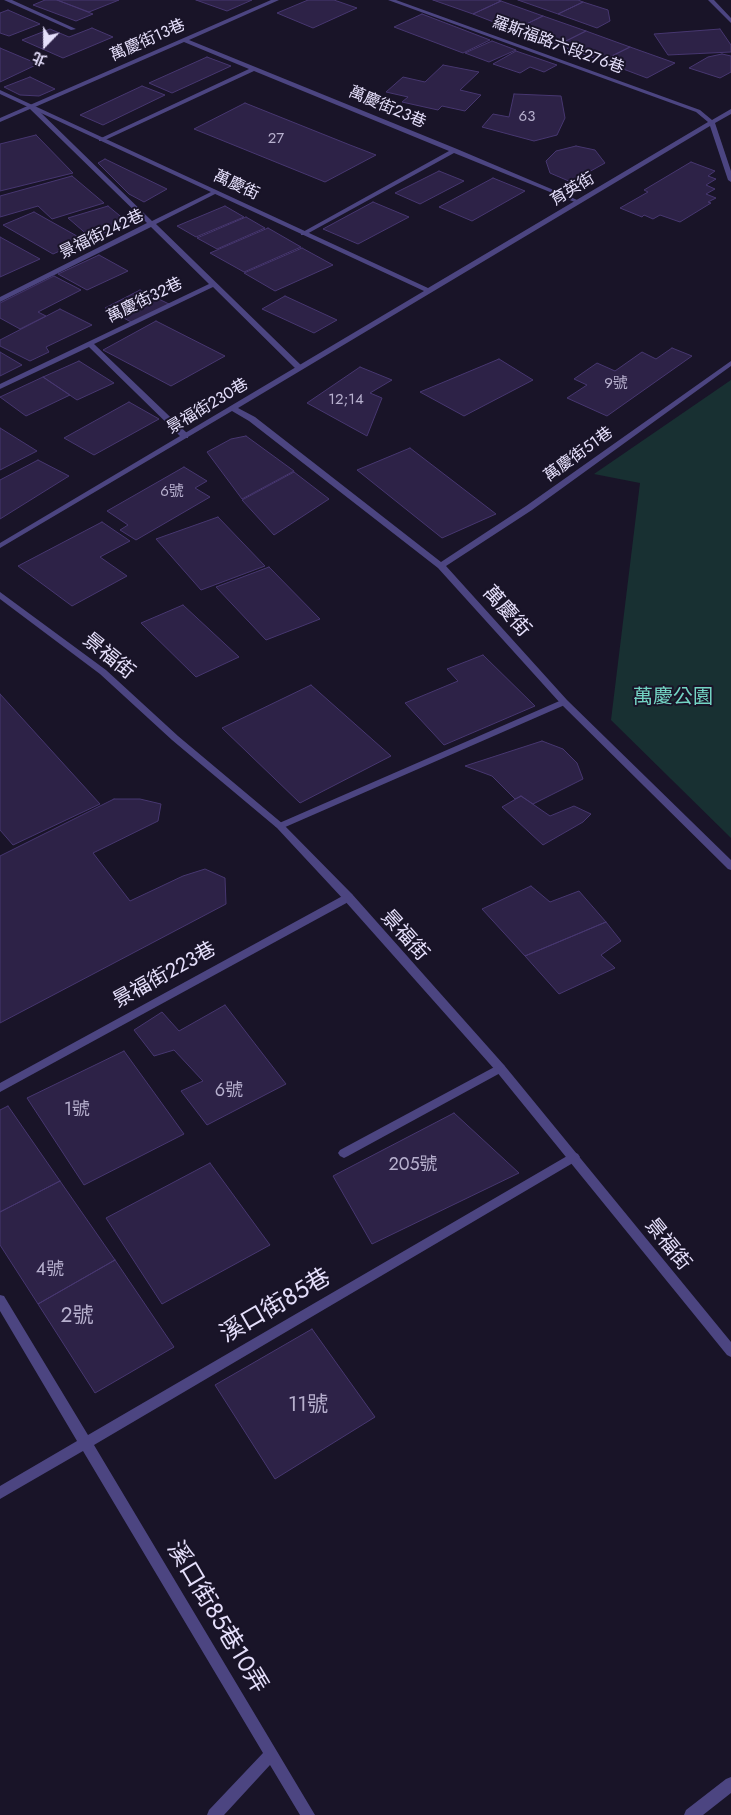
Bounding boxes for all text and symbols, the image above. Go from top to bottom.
street label: 羅斯福路六段276巷 [490,13,626,79]
street label: 萬慶街13巷 [108,16,188,66]
north arrow [20,20,70,70]
text: 北 [29,47,50,71]
street label: 萬慶街23巷 [346,83,428,133]
house number: 63 [519,108,535,126]
house number: 27 [268,130,284,148]
street label: 萬慶街 [210,167,262,205]
street label: 育英街 [547,169,599,211]
street label: 景福街242巷 [57,206,147,264]
street label: 萬慶街32巷 [104,274,186,328]
street label: 景福街230巷 [164,375,252,439]
house number: 9號 [604,375,628,393]
house number: 12;14 [328,391,364,409]
street label: 萬慶街51巷 [541,424,617,486]
house number: 6號 [160,483,184,501]
street label: 萬慶街 [477,582,535,642]
street label: 景福街 [77,629,139,685]
park label: 萬慶公園 [633,686,713,710]
street label: 景福街 [375,906,433,966]
street label: 景福街223巷 [109,938,221,1014]
house number: 6號 [215,1081,243,1103]
house number: 1號 [64,1100,90,1122]
house number: 205號 [388,1155,438,1177]
street label: 景福街 [639,1214,695,1276]
house number: 4號 [36,1260,64,1282]
street label: 溪口街85巷 [216,1264,336,1350]
house number: 2號 [61,1304,93,1330]
house number: 11號 [288,1393,328,1419]
street label: 溪口街85巷10弄 [159,1537,273,1699]

